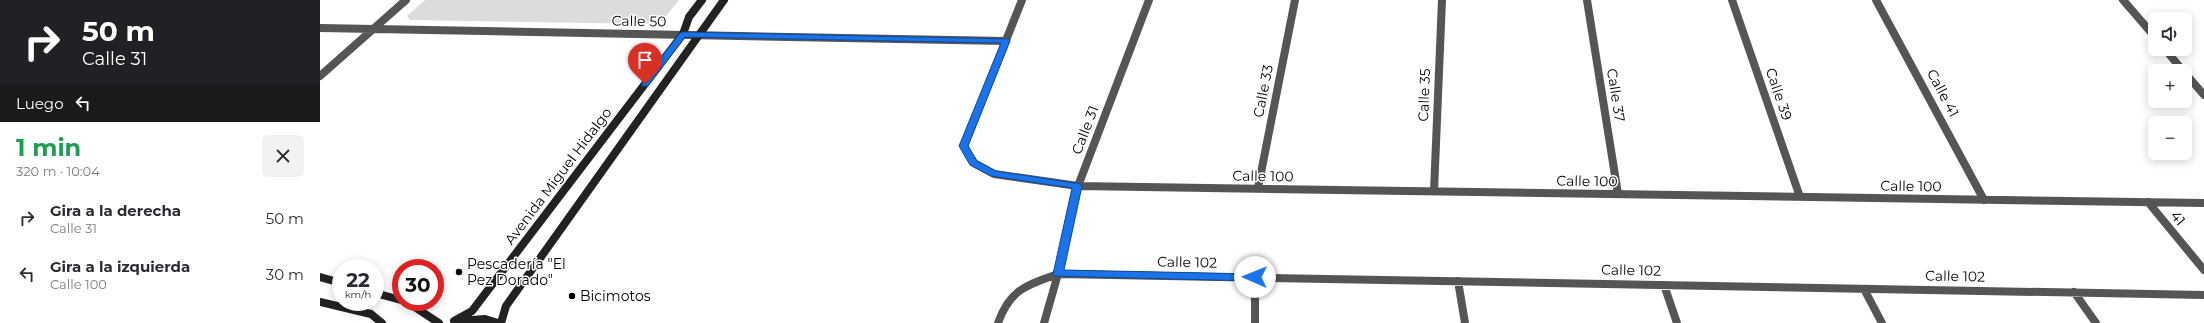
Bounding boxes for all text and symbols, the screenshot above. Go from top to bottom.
street label: Calle 50 [611,12,667,30]
map controls [2148,12,2192,160]
button: sound [2148,12,2192,56]
text: 50 m [82,14,155,48]
icon: right [16,16,68,68]
pin [628,43,662,84]
text: Calle 31 [82,48,147,70]
icon: arrive [634,49,656,71]
street label: Calle 33 [1249,63,1277,119]
button: + [2148,64,2192,108]
street label: Calle 39 [1762,65,1796,123]
street label: Calle 41 [1923,66,1963,120]
street label: Calle 37 [1603,67,1629,123]
street label: Calle 35 [1414,68,1434,122]
icon: left [72,92,94,114]
text: Luego [16,94,64,113]
street label: Calle 31 [1068,103,1102,157]
street label: Avenida Miguel Hidalgo [500,104,616,248]
button: − [2148,116,2192,160]
text: 1 min [16,133,81,162]
button: close [262,135,304,177]
text: 320 m · 10:04 [16,163,100,179]
street label: Calle 100 [1232,166,1294,186]
street label: Calle 100 [1556,171,1618,191]
street label: Calle 100 [1880,176,1942,196]
text: Gira a la derecha [50,201,181,220]
icon: right [16,207,38,229]
street label: 41 [2167,207,2189,229]
text: 50 m [266,209,304,228]
text: Calle 31 [50,220,97,236]
street label: Calle 102 [1157,252,1217,272]
place label: Pescadería "El Pez Dorado" [467,255,566,289]
position arrow [1234,256,1276,298]
text: Gira a la izquierda [50,257,190,276]
speed limit sign: 30 [392,259,444,311]
street label: Calle 102 [1601,260,1661,280]
icon: left [16,263,38,285]
text: 30 m [266,265,304,284]
street label: Calle 102 [1925,266,1985,286]
marker: Pescadería "El Pez Dorado" [454,267,464,277]
text: 22 [346,268,370,292]
text: Calle 100 [50,276,107,292]
place label: Bicimotos [580,287,651,305]
text: km/h [345,288,371,301]
marker: Bicimotos [567,291,577,301]

